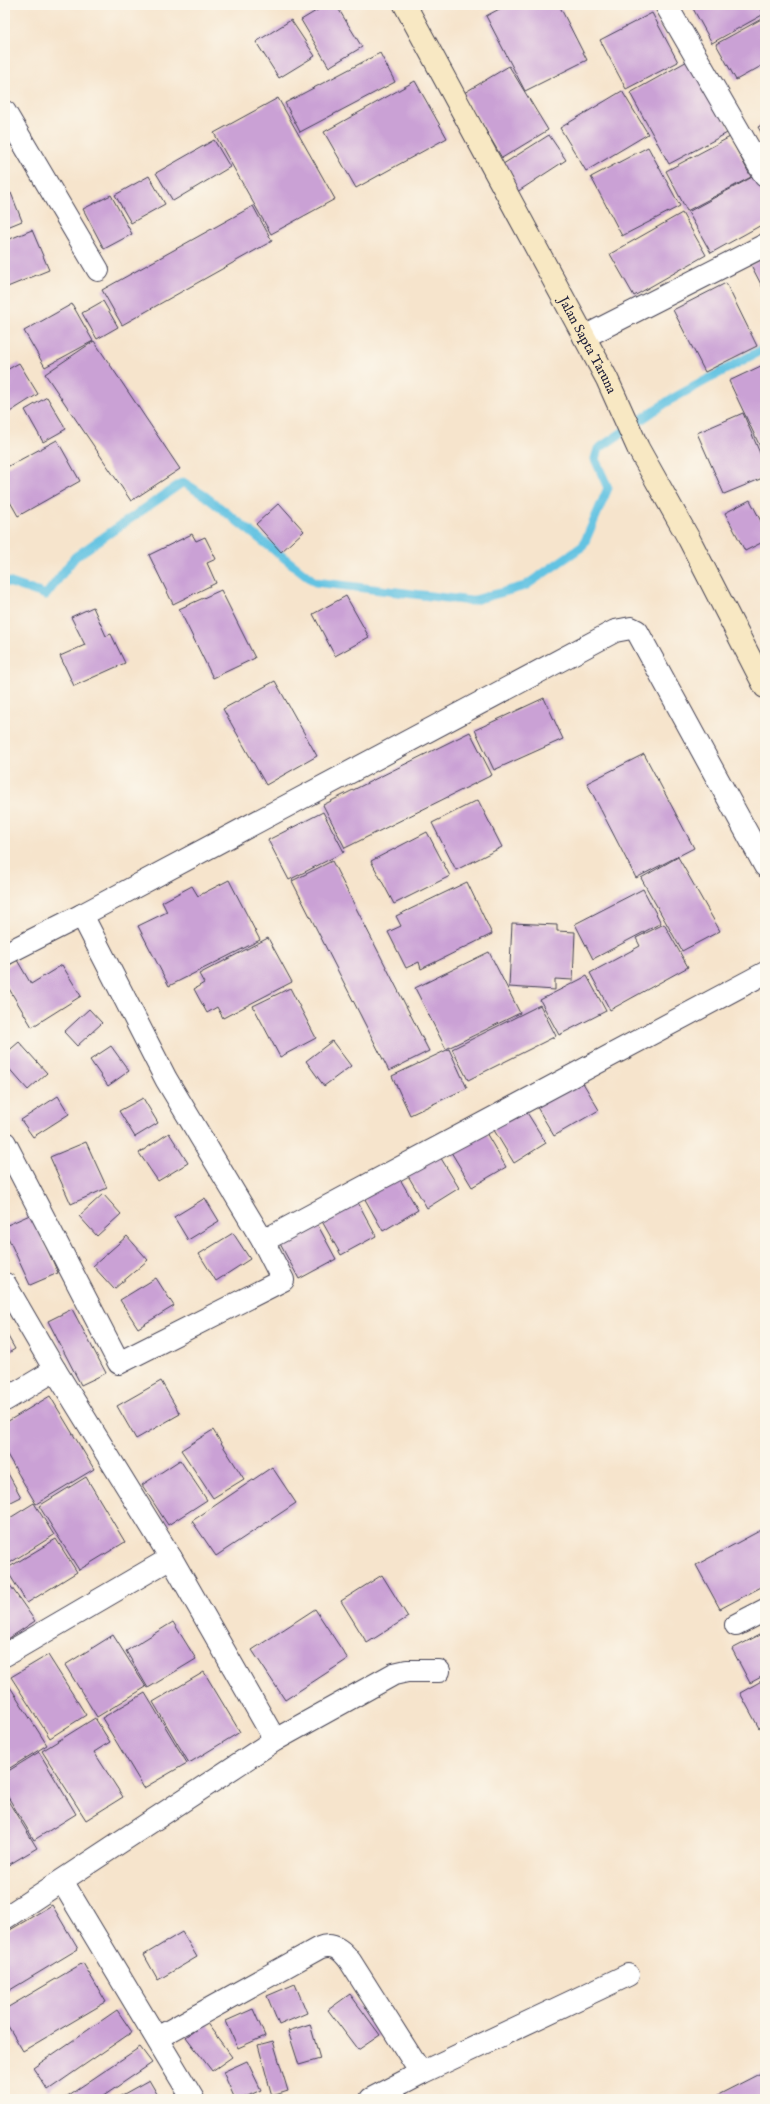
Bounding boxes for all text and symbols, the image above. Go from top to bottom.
street label: Jalan Sapta Taruna [553,292,621,397]

